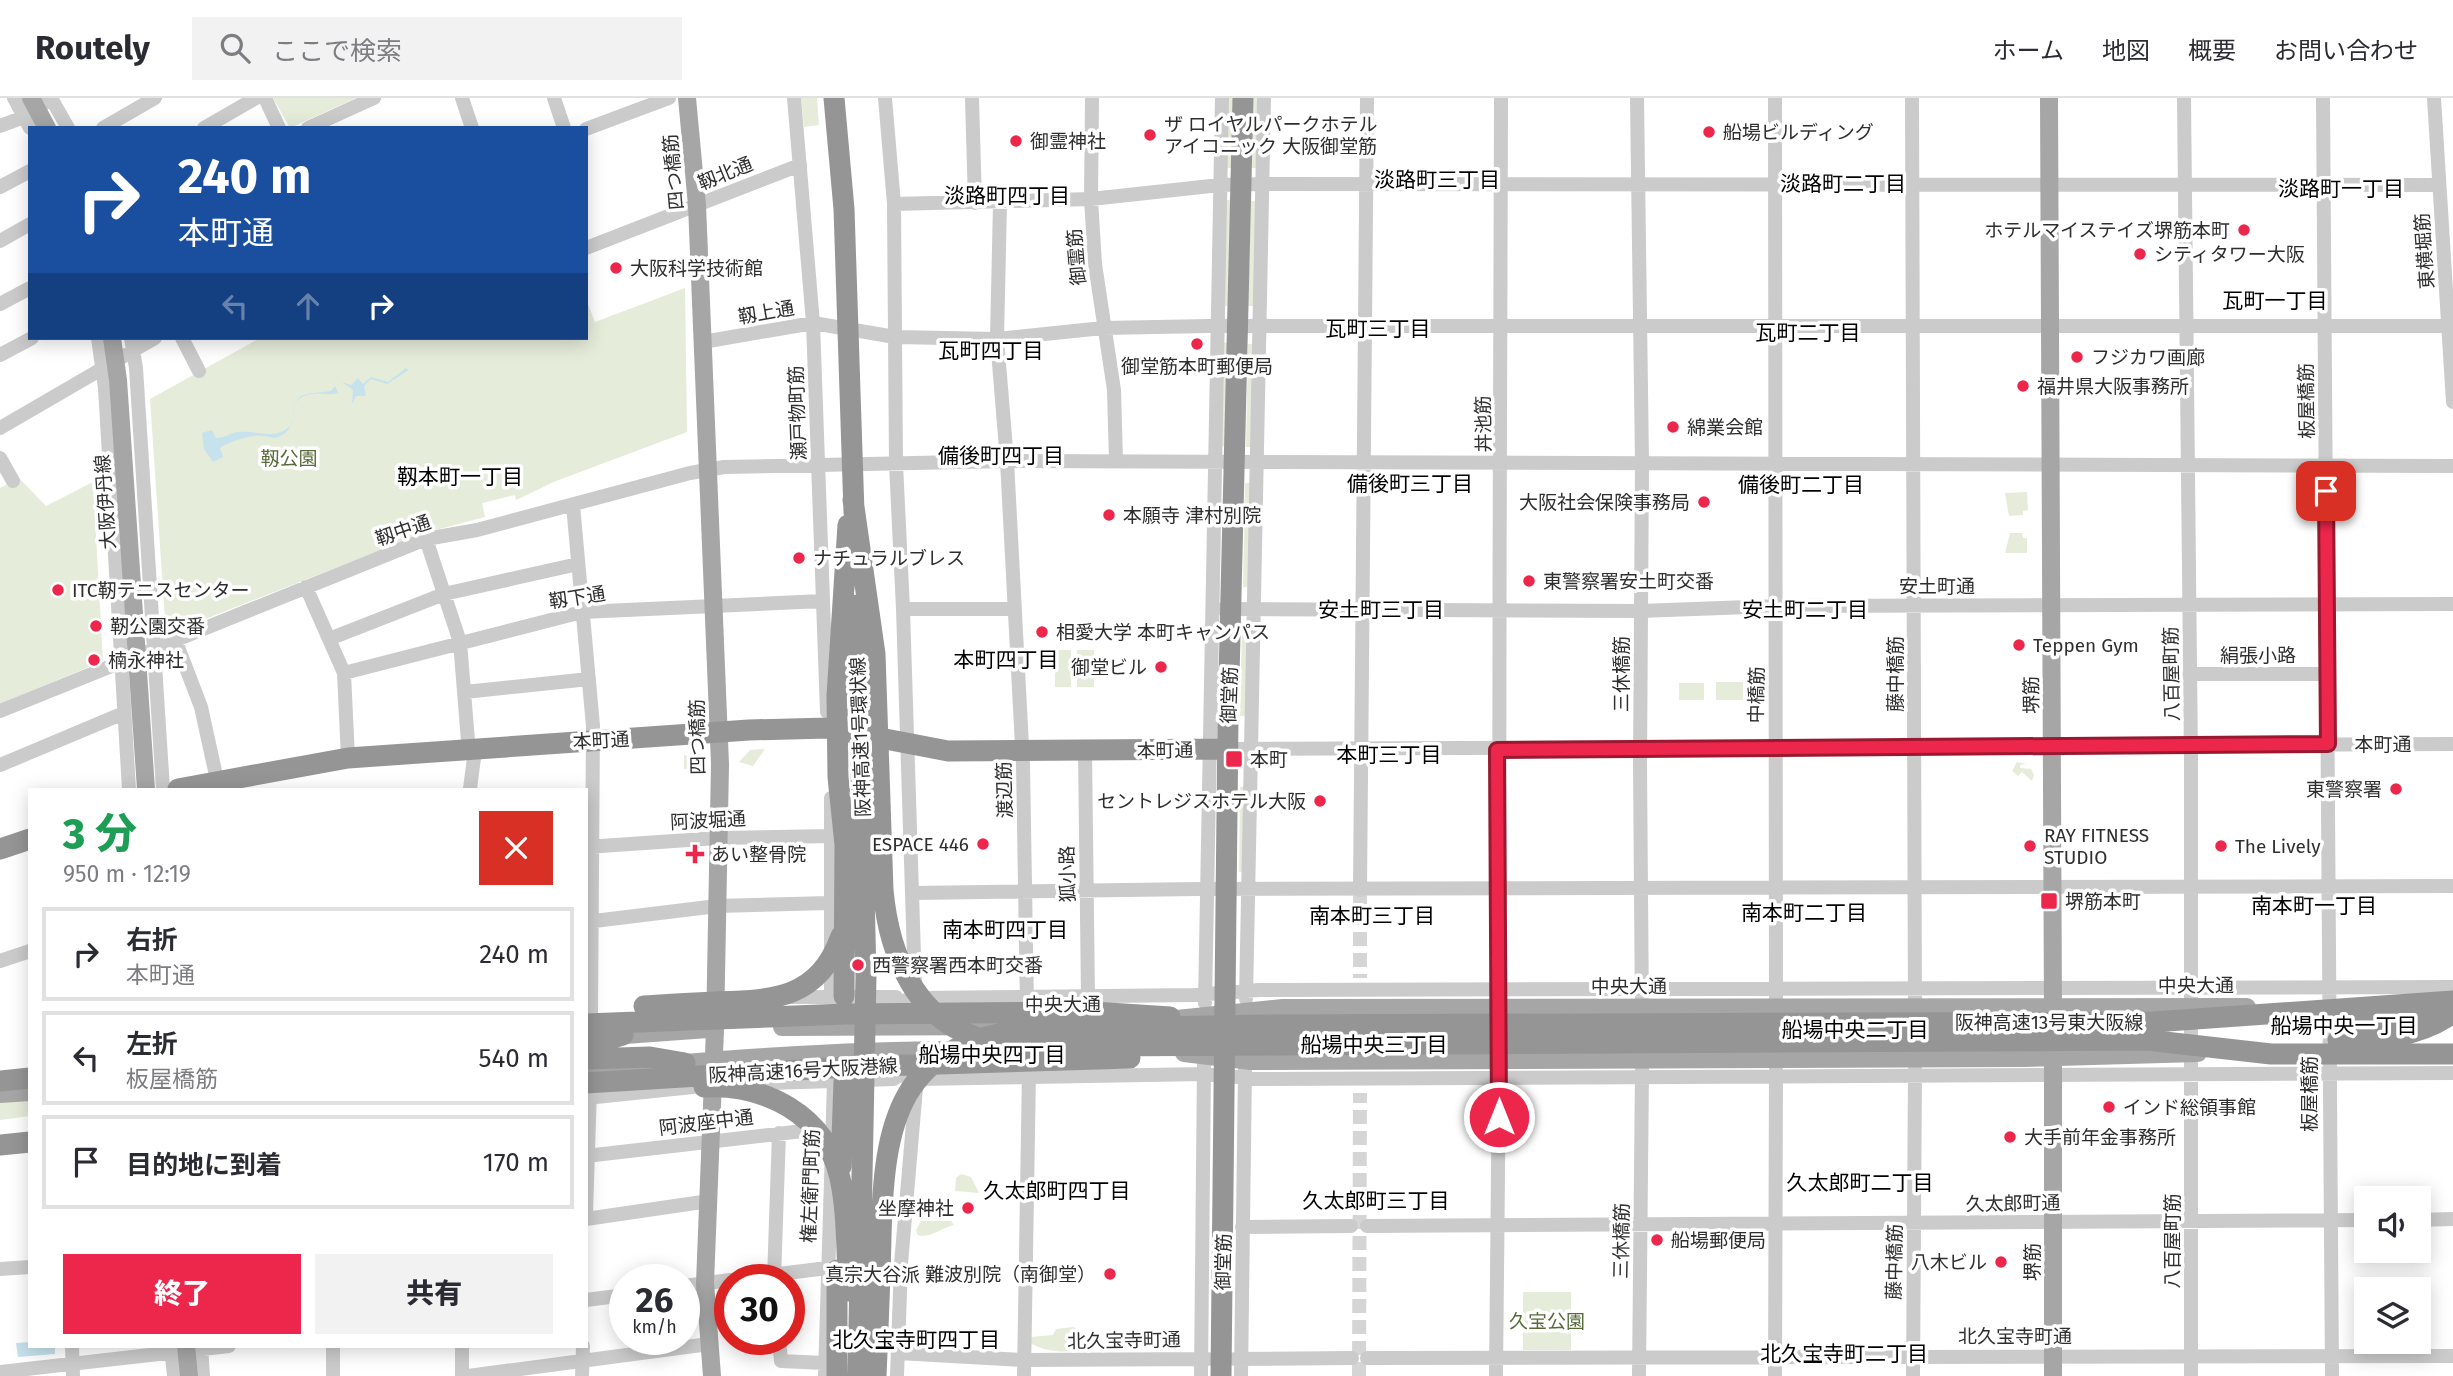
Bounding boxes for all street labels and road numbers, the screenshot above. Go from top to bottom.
street label: 四つ橋筋 [659,133,688,211]
street label: 靱北通 [694,152,756,195]
street label: 東横堀筋 [2410,212,2439,290]
street label: 御霊筋 [1063,228,1090,286]
street label: 靱上通 [736,296,796,329]
street label: 板屋橋筋 [2294,363,2319,439]
street label: 瀬戸物町筋 [784,365,811,461]
street label: 丼池筋 [1472,395,1495,453]
street label: 大阪伊丹線 [91,454,120,550]
street label: 靱中通 [372,510,434,551]
street label: 安土町通 [1899,575,1975,598]
street label: 靱下通 [547,582,607,613]
street label: 八百屋町筋 [2159,626,2184,722]
street label: 三休橋筋 [1610,636,1633,712]
street label: 藤中橋筋 [1884,636,1907,712]
street label: 絹張小路 [2220,644,2296,667]
street label: 阪神高速1号環状線 [846,657,875,817]
street label: 御堂筋 [1217,666,1242,724]
street label: 中橋筋 [1745,666,1768,724]
street label: 堺筋 [2020,676,2043,714]
street label: 四つ橋筋 [685,699,710,775]
street label: 本町通 [572,728,630,753]
street label: 本町通 [2354,733,2412,756]
street label: 本町通 [1136,739,1194,762]
street label: 渡辺筋 [992,761,1017,819]
street label: 阿波堀通 [669,807,747,834]
street label: 狐小路 [1056,845,1079,903]
street label: 中央大通 [2158,974,2234,997]
street label: 中央大通 [1591,975,1667,998]
street label: 中央大通 [1025,993,1101,1016]
street label: 阪神高速13号東大阪線 [1955,1011,2143,1034]
street label: 阪神高速16号大阪港線 [708,1054,898,1087]
street label: 板屋橋筋 [2298,1056,2321,1132]
street label: 阿波座中通 [658,1105,755,1140]
street label: 権左衛門町筋 [797,1129,824,1243]
street label: 久太郎町通 [1965,1191,2061,1216]
street label: 八百屋町筋 [2161,1193,2184,1289]
street label: 三休橋筋 [1609,1203,1634,1279]
street label: 藤中橋筋 [1882,1224,1907,1300]
street label: 御堂筋 [1212,1233,1235,1291]
street label: 堺筋 [2021,1243,2044,1281]
street label: 北久宝寺町通 [1958,1325,2072,1348]
street label: 北久宝寺町通 [1067,1328,1181,1353]

